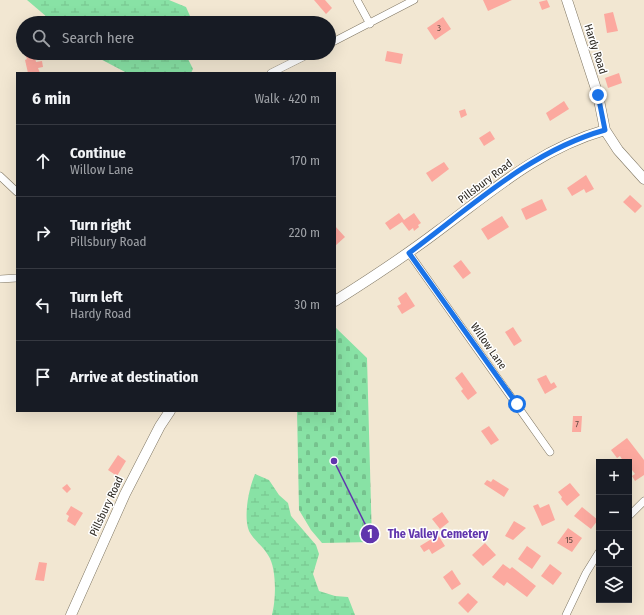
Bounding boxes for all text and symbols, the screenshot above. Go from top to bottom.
search box [16,16,336,60]
house number: 3 [437,23,441,33]
street label: Hardy Road [581,23,610,76]
icon: search [30,27,52,49]
text: Search here [62,29,134,47]
route end [589,86,607,104]
text: 6 min [32,88,71,109]
text: Walk · 420 m [254,91,320,106]
text: Continue [70,144,126,162]
icon: ahead [32,150,54,172]
text: 170 m [290,153,320,168]
street label: Pillsbury Road [456,157,515,206]
text: Willow Lane [70,162,134,177]
text: Turn right [70,216,131,234]
icon: right [32,222,54,244]
text: 220 m [289,225,320,240]
text: Pillsbury Road [70,234,147,249]
text: Turn left [70,288,123,306]
icon: left [32,294,54,316]
text: 30 m [294,297,320,312]
text: Hardy Road [70,306,131,321]
street label: Willow Lane [468,321,509,372]
icon: arrive [32,366,54,388]
text: Arrive at destination [70,368,198,386]
route start [508,395,526,413]
house number: 7 [575,419,579,429]
map controls [596,459,632,603]
button: + [596,459,632,495]
street label: Pillsbury Road [87,474,126,538]
button: − [596,495,632,531]
callout: The Valley Cemetery [360,522,497,546]
text: 1 [367,527,373,541]
text: The Valley Cemetery [388,527,489,541]
button: locate [596,531,632,567]
house number: 15 [565,535,573,545]
button: layers [596,567,632,603]

